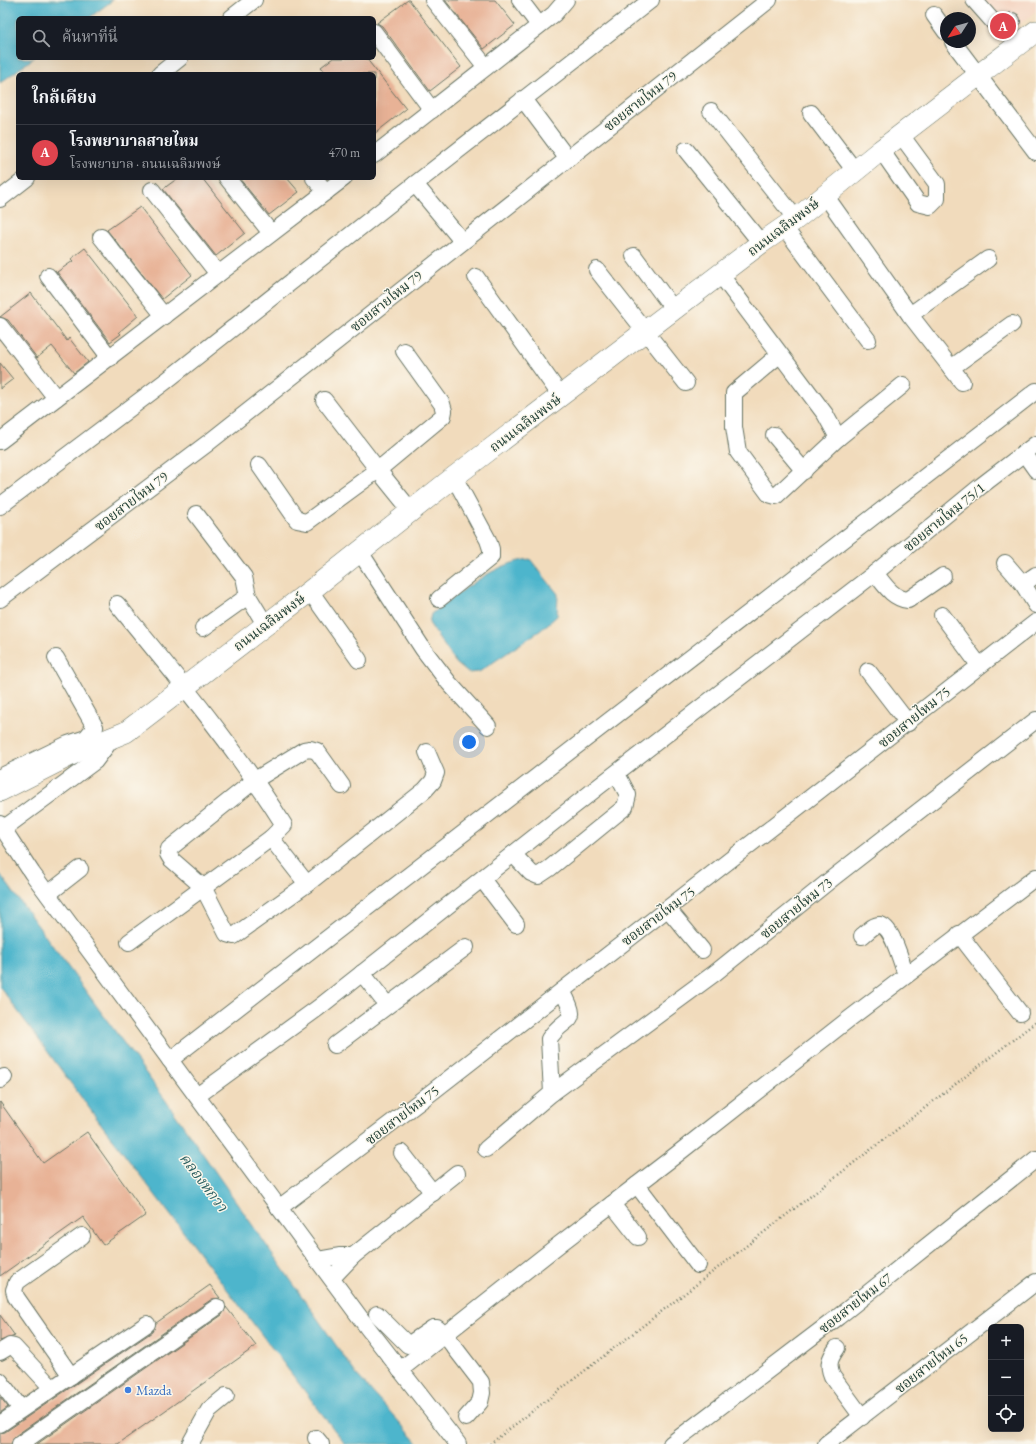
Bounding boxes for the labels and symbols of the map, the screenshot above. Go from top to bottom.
pin: A [990,11,1016,41]
north arrow [940,12,976,48]
street label: ซอยสายไหม 79 [599,66,680,135]
street label: ถนนเฉลิมพงษ์ [743,194,823,260]
street label: ซอยสายไหม 79 [346,265,426,336]
street label: ถนนเฉลิมพงษ์ [485,390,565,456]
street label: ซอยสายไหม 79 [90,466,172,535]
street label: ซอยสายไหม 75/1 [899,478,989,555]
street label: ถนนเฉลิมพงษ์ [229,589,309,655]
street label: ซอยสายไหม 75 [874,682,954,752]
your location [459,732,479,752]
street label: ซอยสายไหม 73 [756,872,836,943]
street label: ซอยสายไหม 75 [617,882,698,950]
street label: ซอยสายไหม 75 [361,1081,442,1149]
water label: คลองหกวา [176,1149,233,1216]
street label: ซอยสายไหม 67 [814,1268,895,1337]
street label: ซอยสายไหม 65 [890,1328,971,1397]
place label: Mazda [136,1381,172,1399]
marker: Mazda [123,1385,133,1395]

